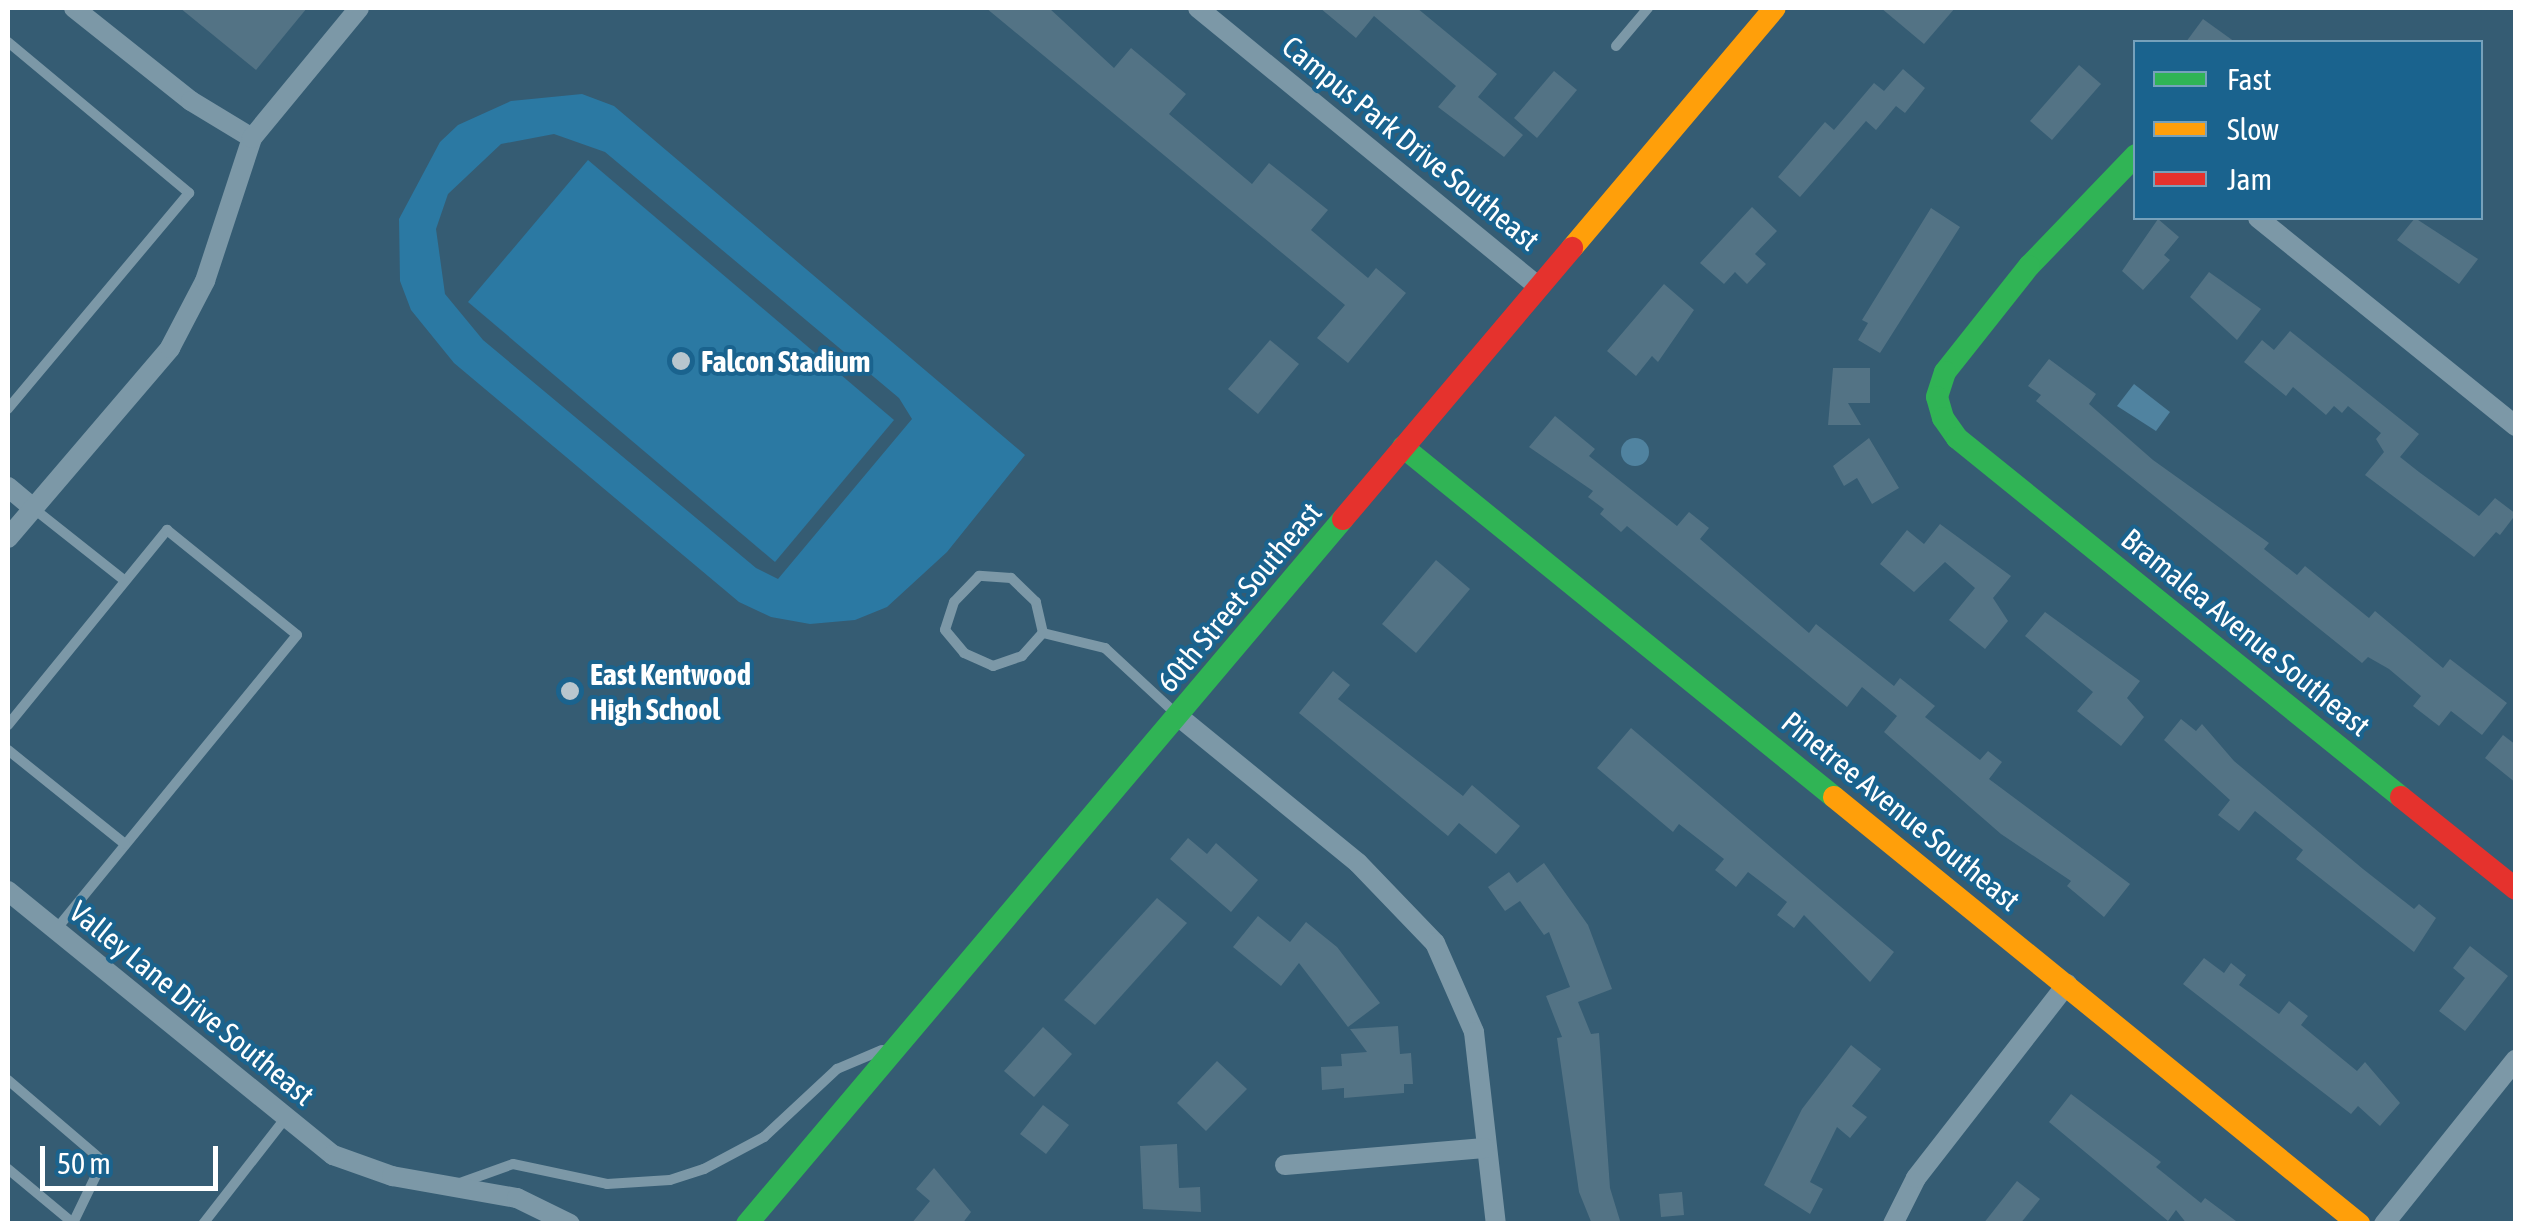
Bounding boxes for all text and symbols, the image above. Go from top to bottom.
street label: Campus Park Drive Southeast [1275,28,1547,258]
legend [2133,40,2483,220]
text: Fast [2227,62,2272,96]
text: Slow [2227,112,2279,146]
text: Jam [2227,162,2272,196]
place label: Falcon Stadium [701,343,870,379]
marker: Falcon Stadium [670,350,692,372]
street label: 60th Street Southeast [1149,495,1329,699]
street label: Bramalea Avenue Southeast [2114,521,2378,743]
place label: East Kentwood High School [590,656,751,726]
marker: East Kentwood High School [559,680,581,702]
street label: Pinetree Avenue Southeast [1775,704,2027,918]
street label: Valley Lane Drive Southeast [62,893,322,1113]
scale bar [45,1126,222,1188]
text: 50 m [57,1146,111,1180]

